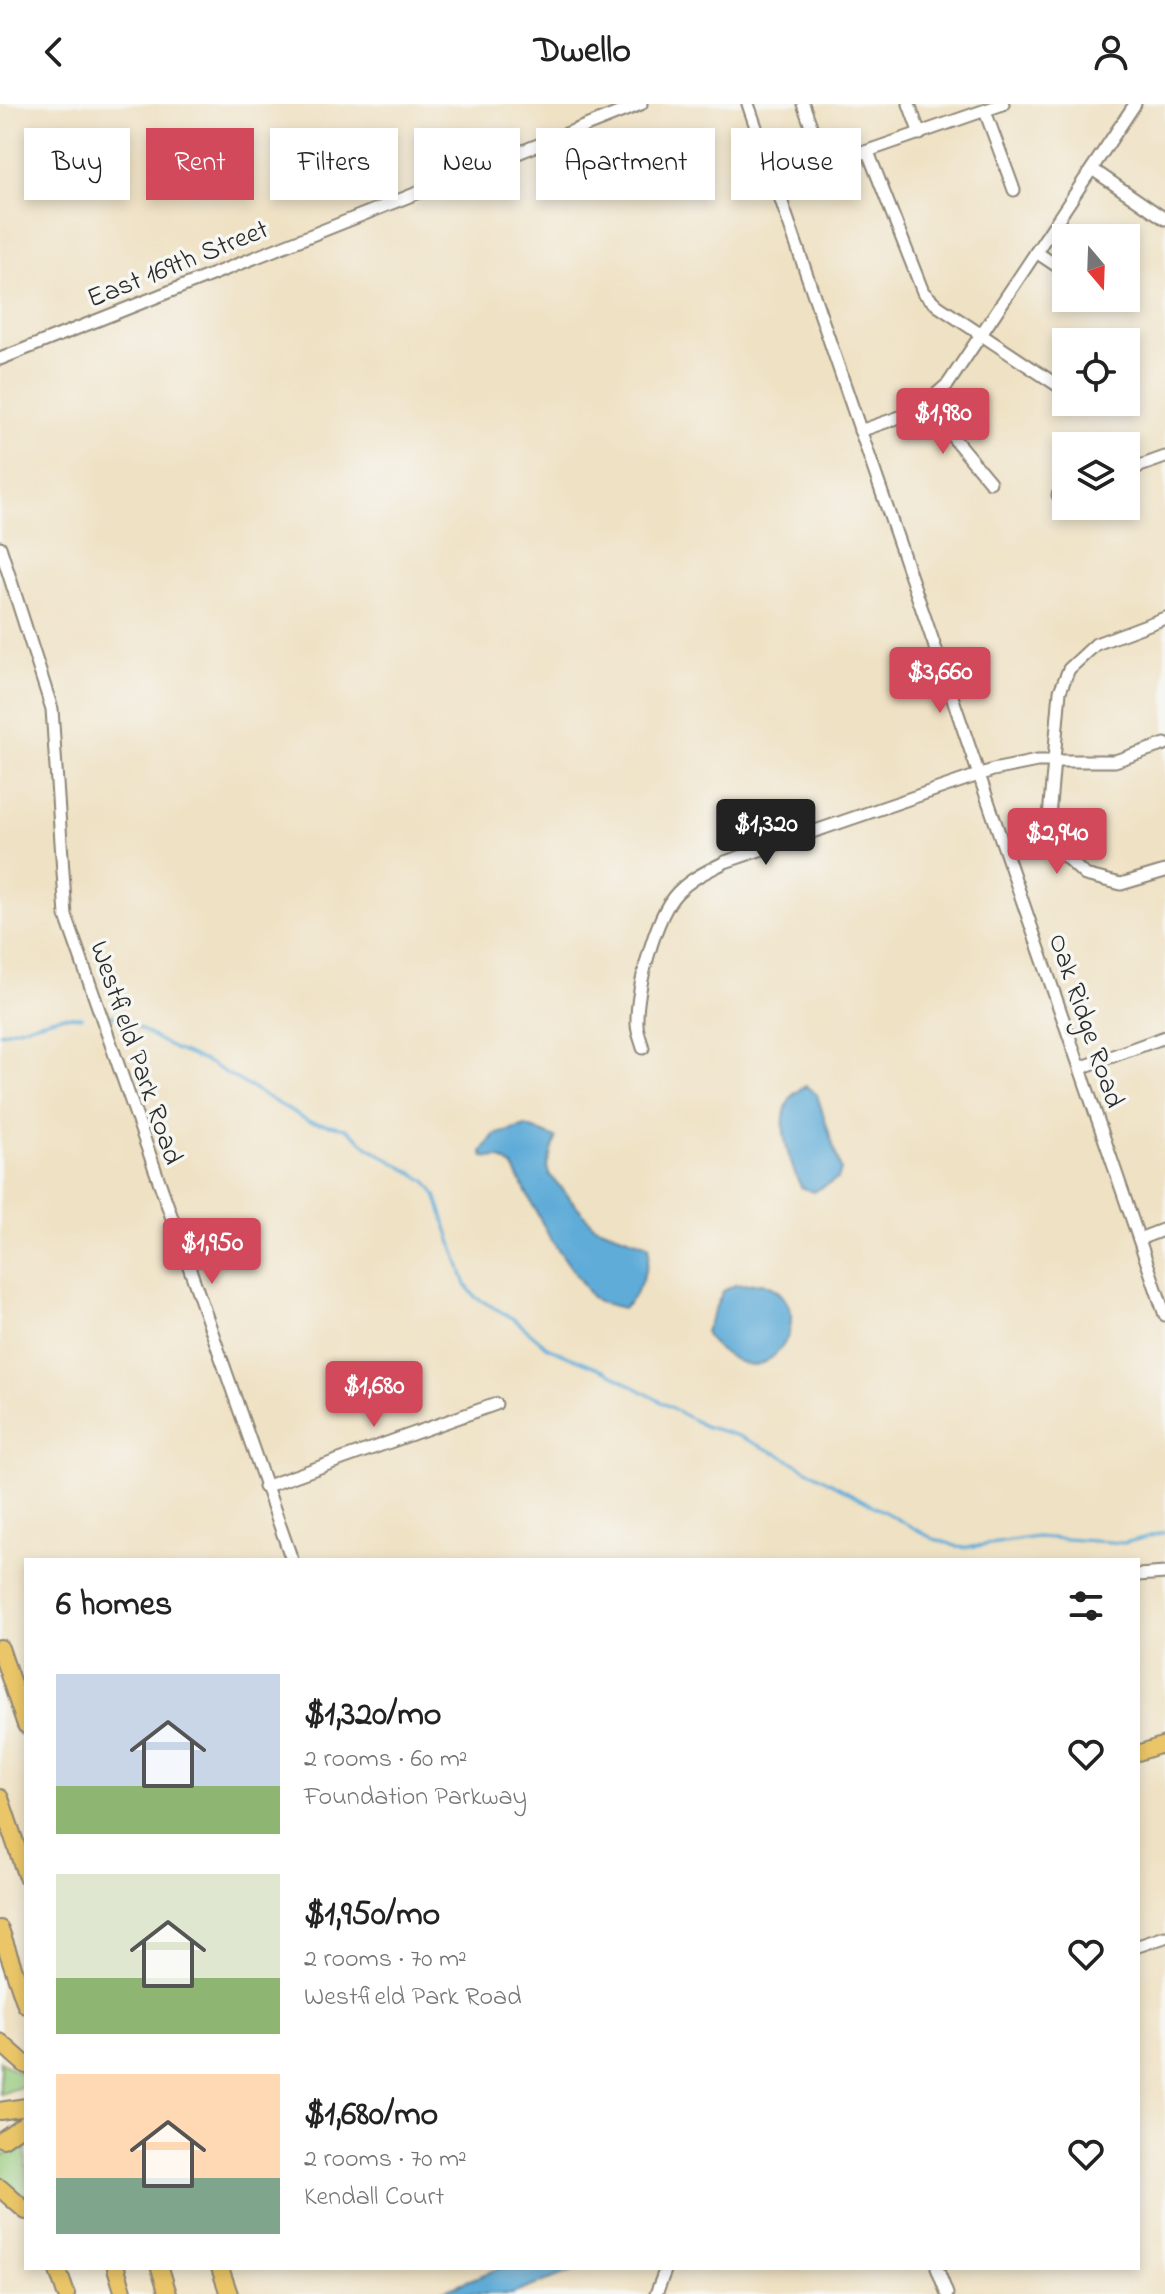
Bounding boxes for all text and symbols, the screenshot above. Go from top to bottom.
text: Dwello [534,26,631,79]
icon: back [32,30,76,74]
icon: person [1089,30,1133,74]
chip: Buy [24,128,130,200]
chip: Rent [146,128,254,200]
chip: Filters [270,128,398,200]
chip: New [414,128,520,200]
chip: Apartment [536,128,715,200]
chip: House [731,128,861,200]
street label: East 169th Street [81,210,275,320]
north arrow [1052,224,1140,312]
map controls [1052,224,1140,520]
button: locate [1052,328,1140,416]
pin: $1,980 [878,388,1008,456]
text: $1,980 [914,395,972,433]
button: layers [1052,432,1140,520]
pin: $3,660 [875,647,1005,715]
text: $3,660 [907,654,973,692]
pin: $1,320 [701,799,831,867]
text: $1,320 [734,806,798,844]
pin: $2,940 [992,808,1122,876]
text: $2,940 [1026,815,1088,853]
street label: Oak Ridge Road [1036,928,1134,1114]
street label: Westfield Park Road [77,936,192,1171]
pin: $1,950 [147,1218,277,1286]
text: $1,950 [181,1225,243,1263]
pin: $1,680 [309,1361,439,1429]
text: $1,680 [344,1368,404,1406]
text: 6 homes [56,1581,172,1631]
icon: filters [1064,1584,1108,1628]
text: $1,320/mo [304,1691,441,1741]
icon: home [120,1706,216,1802]
icon: heart [1064,1732,1108,1776]
text: 2 rooms · 60 m² [304,1741,468,1779]
text: Foundation Parkway [304,1779,527,1817]
text: $1,950/mo [304,1891,440,1941]
icon: home [120,1906,216,2002]
icon: heart [1064,1932,1108,1976]
text: 2 rooms · 70 m² [304,1941,467,1979]
text: Westfield Park Road [304,1979,522,2017]
text: $1,680/mo [304,2091,438,2141]
icon: home [120,2106,216,2202]
icon: heart [1064,2132,1108,2176]
text: 2 rooms · 70 m² [304,2141,467,2179]
text: Kendall Court [304,2179,444,2217]

